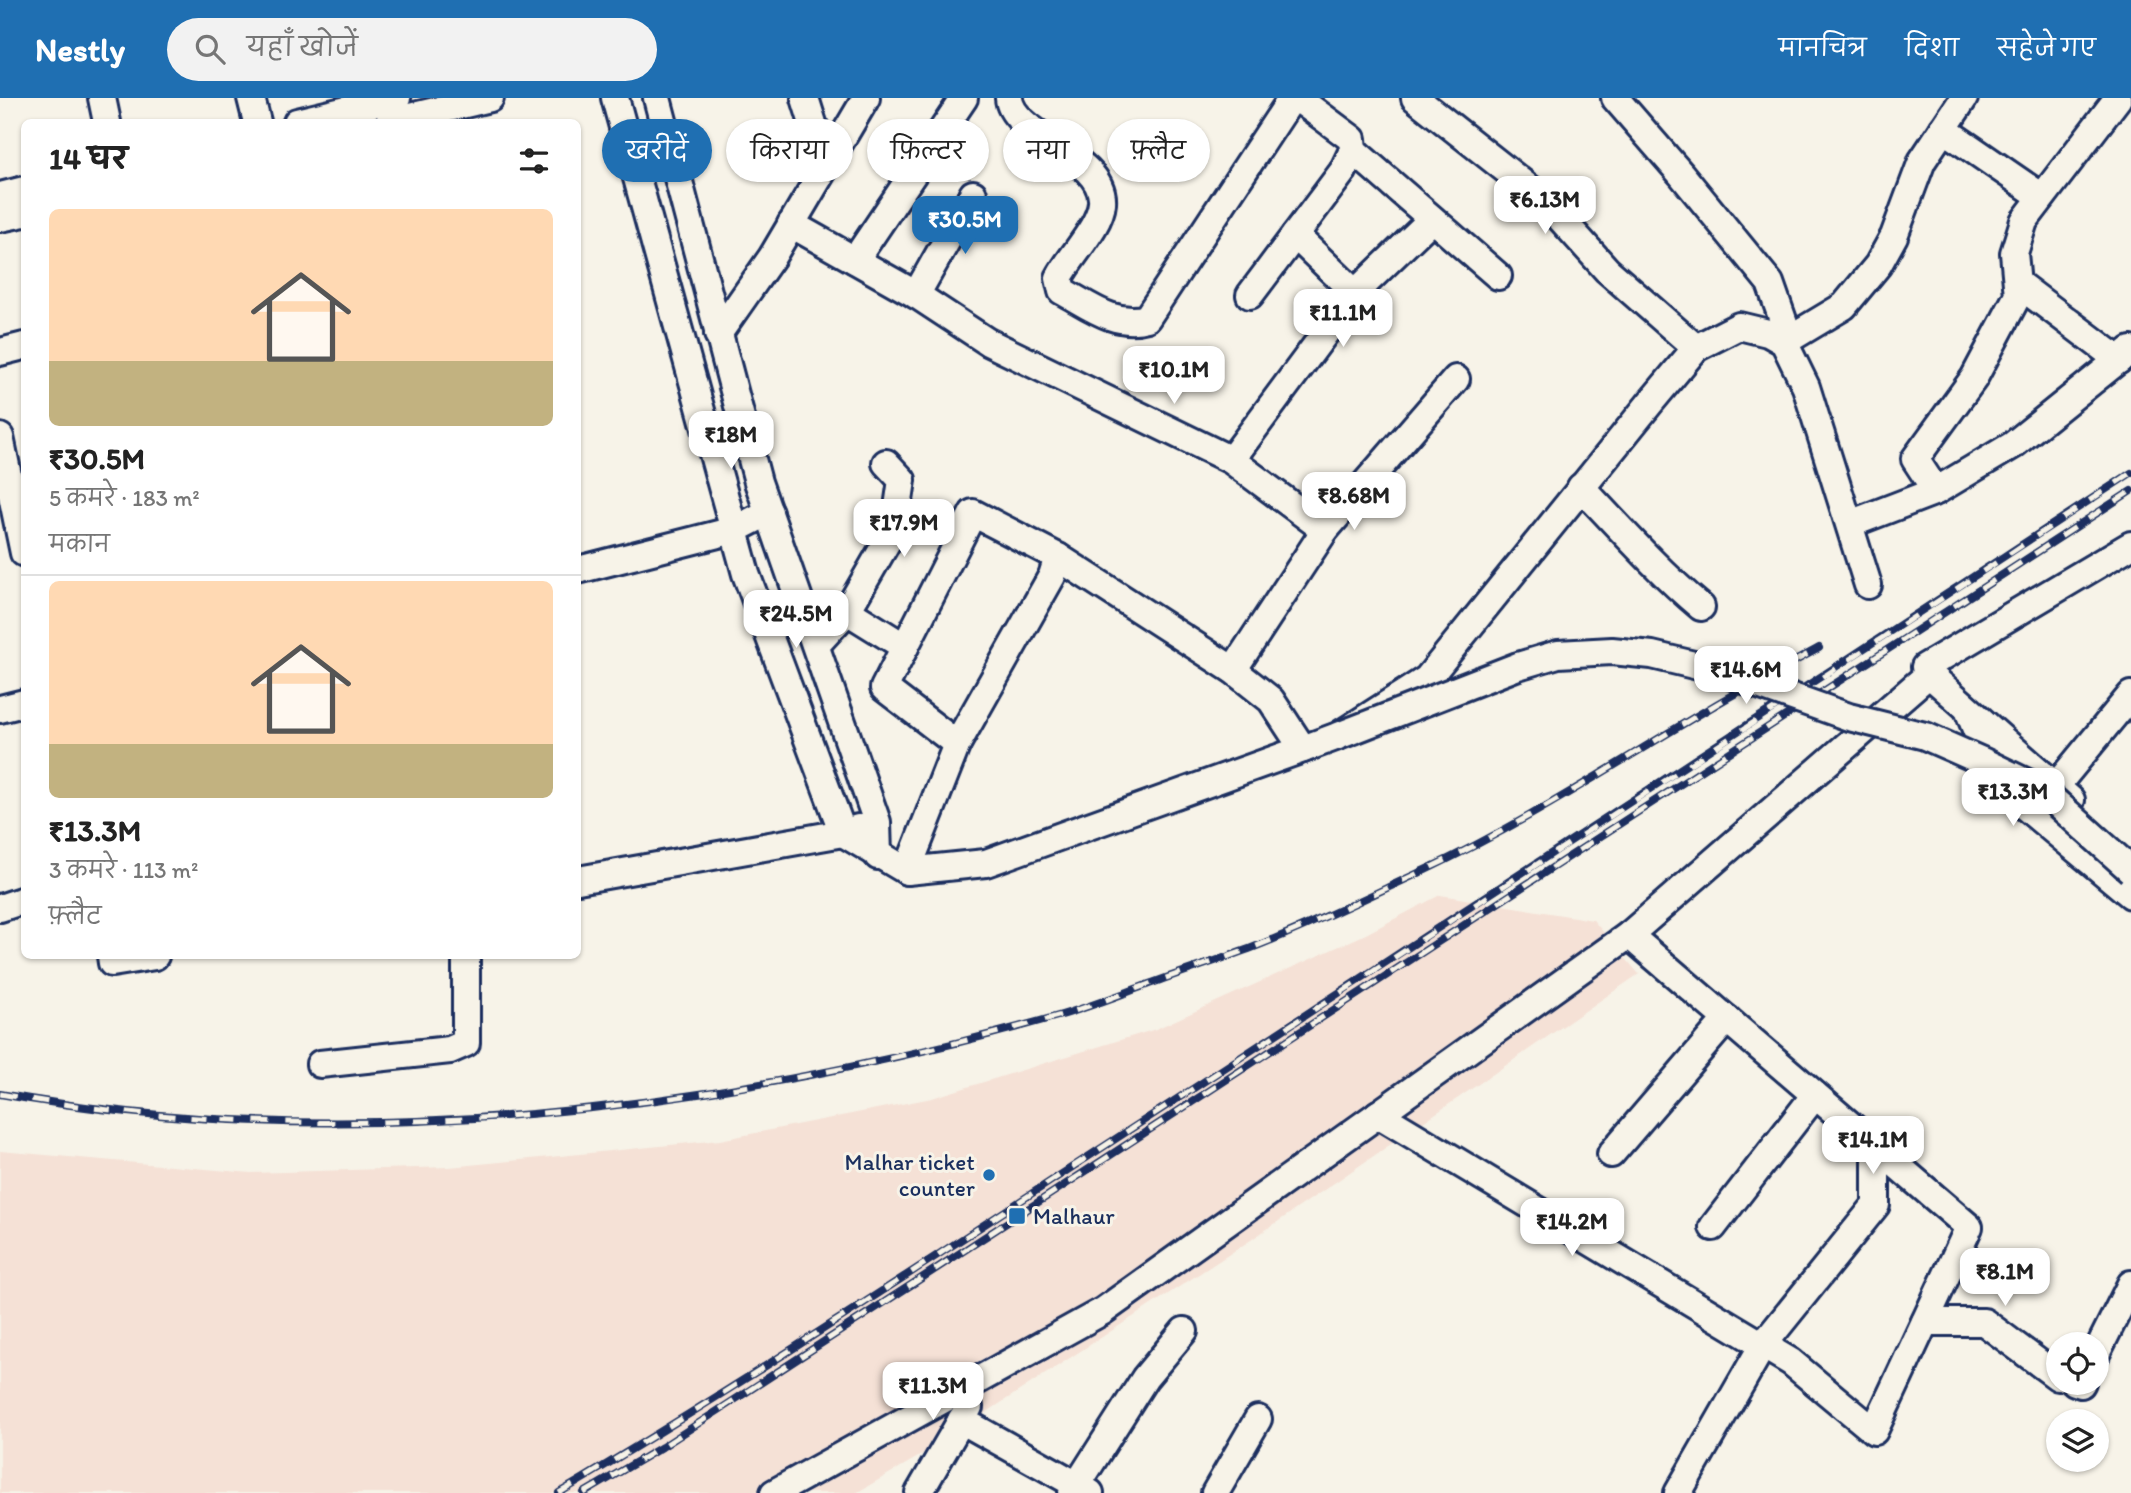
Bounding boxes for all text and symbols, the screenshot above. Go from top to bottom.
search box [167,18,657,81]
text: Nestly [35,30,125,69]
icon: search [191,30,229,68]
text: यहाँ खोजें [247,31,358,63]
text: मानचित्र [1779,33,1867,62]
text: दिशा [1905,33,1959,62]
text: सहेजे गए [1997,33,2096,62]
chip: खरीदें [602,119,712,182]
chip: किराया [726,119,853,182]
chip: फ़िल्टर [867,119,989,182]
chip: नया [1003,119,1093,182]
chip: फ़्लैट [1107,119,1210,182]
text: 14 घर [49,140,128,177]
icon: filters [515,142,553,180]
pin: ₹6.13M [1488,176,1602,236]
text: ₹6.13M [1510,185,1580,213]
pin: ₹30.5M [908,197,1022,256]
text: ₹30.5M [928,205,1002,233]
icon: home [238,254,364,380]
pin: ₹11.1M [1286,289,1400,349]
text: ₹11.1M [1310,298,1376,326]
pin: ₹10.1M [1117,346,1231,406]
text: ₹10.1M [1139,355,1209,383]
pin: ₹18M [690,412,772,471]
text: ₹18M [705,420,757,448]
text: ₹30.5M [49,440,145,477]
pin: ₹8.68M [1297,472,1411,532]
text: ₹8.68M [1318,481,1390,509]
text: 5 कमरे · 183 m² [49,484,200,512]
pin: ₹17.9M [847,500,961,559]
text: ₹17.9M [869,508,939,536]
text: मकान [49,530,110,558]
pin: ₹24.5M [739,590,853,650]
text: ₹24.5M [760,599,832,627]
icon: home [238,626,364,752]
pin: ₹14.6M [1689,646,1803,706]
text: ₹14.6M [1710,655,1782,683]
pin: ₹13.3M [1956,768,2070,828]
text: ₹13.3M [1978,777,2048,805]
text: ₹13.3M [49,812,141,849]
text: 3 कमरे · 113 m² [49,856,198,884]
text: फ़्लैट [49,902,101,930]
pin: ₹14.1M [1816,1116,1930,1176]
text: ₹14.1M [1838,1125,1908,1153]
place label: Malhar ticket counter [845,1148,975,1202]
marker: Malhar ticket counter [981,1167,997,1183]
pin: ₹14.2M [1515,1198,1629,1258]
place label: Malhaur [1033,1202,1115,1230]
marker: Malhaur [1007,1206,1027,1226]
text: ₹14.2M [1536,1207,1608,1235]
pin: ₹8.1M [1956,1248,2054,1308]
text: ₹8.1M [1976,1257,2034,1285]
map controls [2046,1332,2109,1472]
button: locate [2046,1332,2109,1395]
pin: ₹11.3M [876,1362,990,1422]
text: ₹11.3M [899,1371,967,1399]
button: layers [2046,1409,2109,1472]

